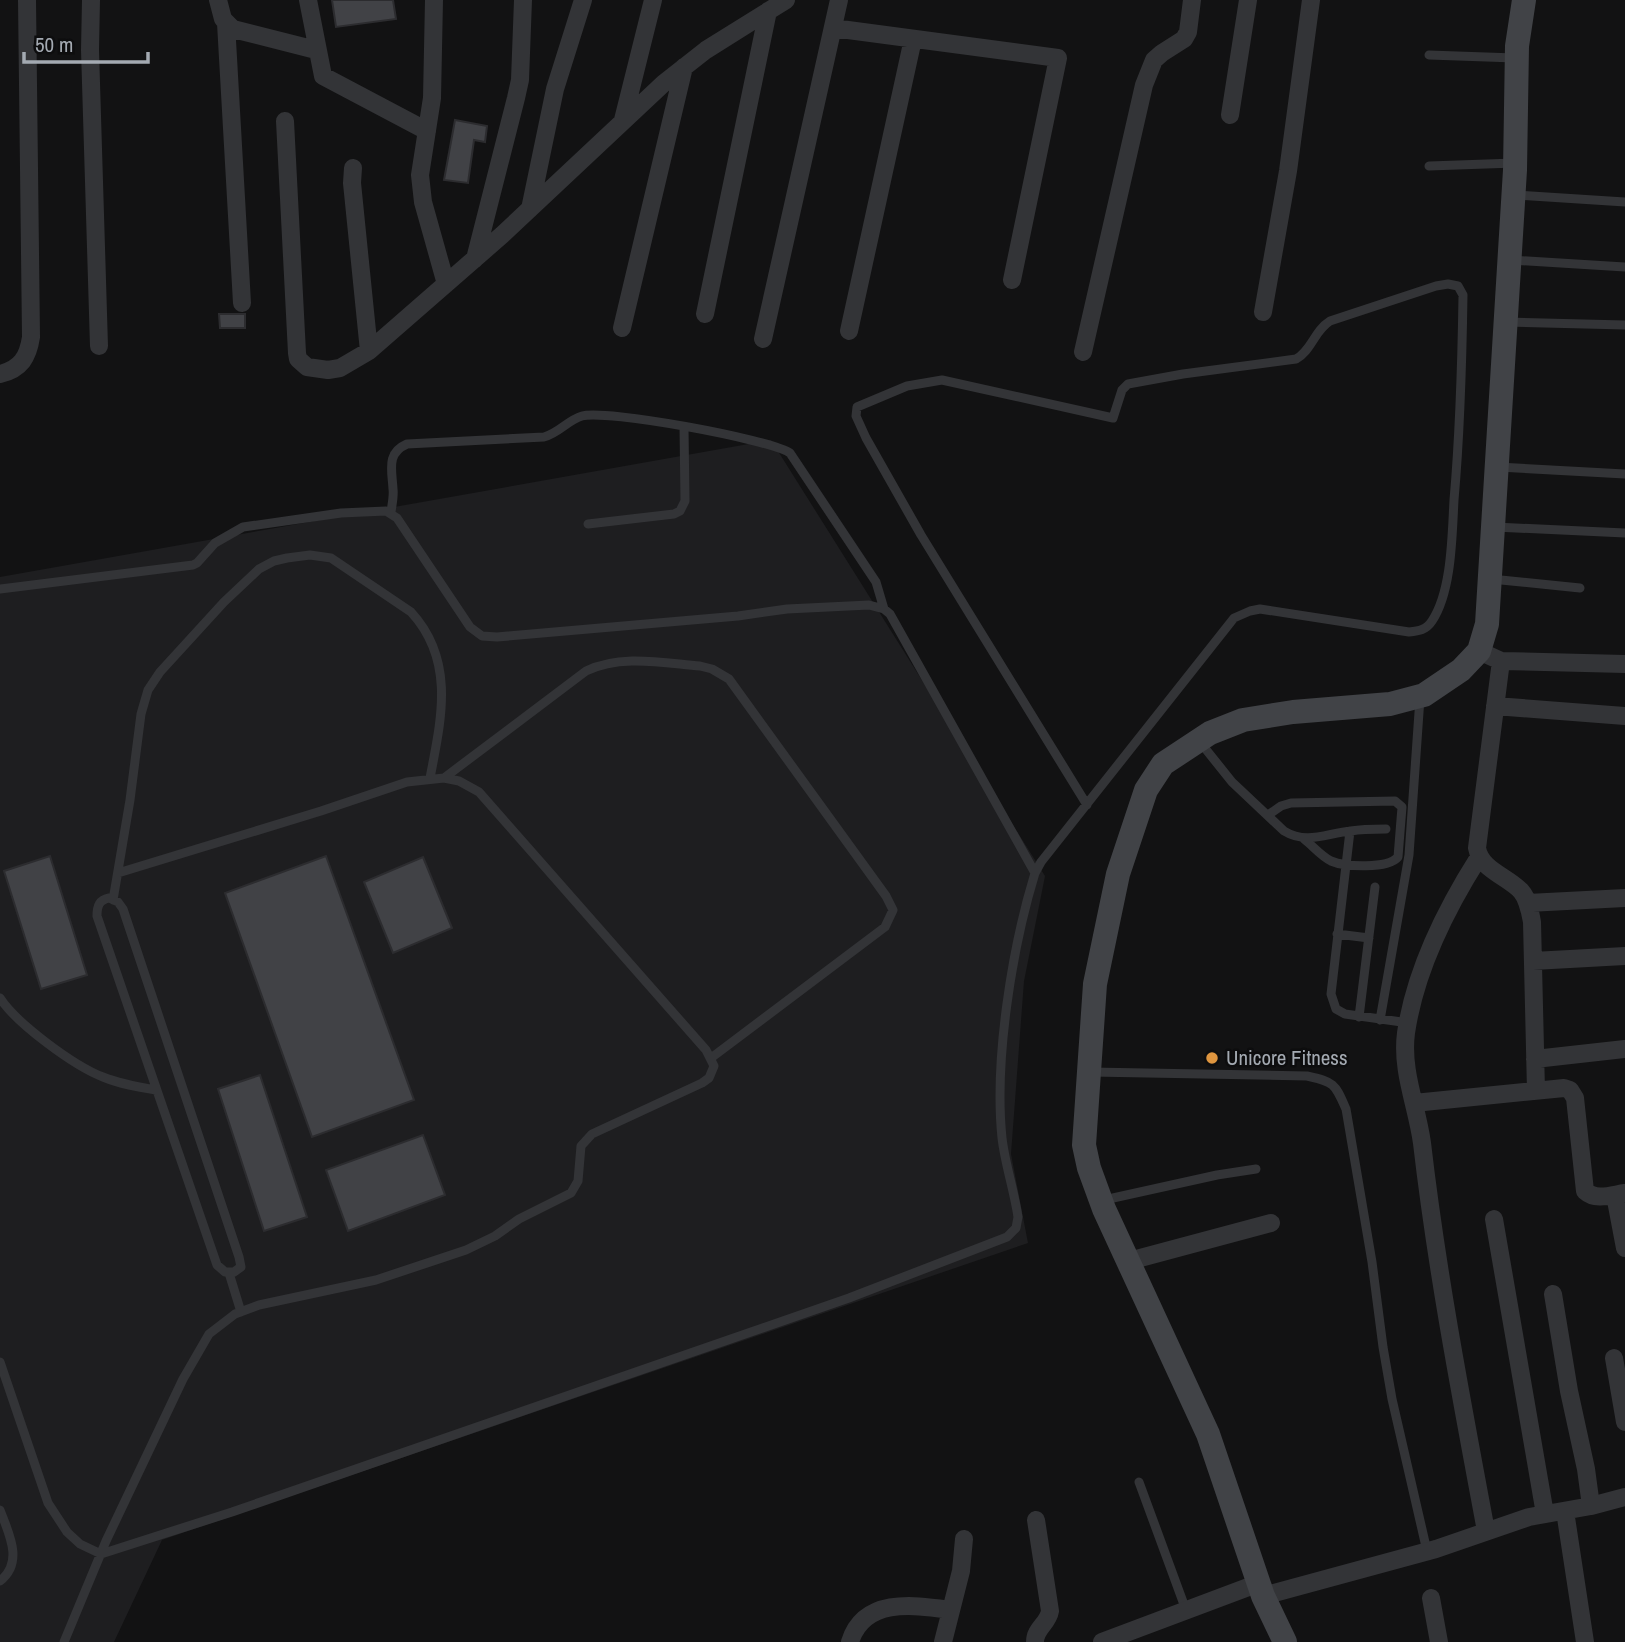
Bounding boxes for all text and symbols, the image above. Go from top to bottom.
scale bar [24,21,149,65]
text: 50 m [35,30,73,59]
place label: Unicore Fitness [1226,1043,1348,1072]
marker: Unicore Fitness [1204,1050,1220,1066]

